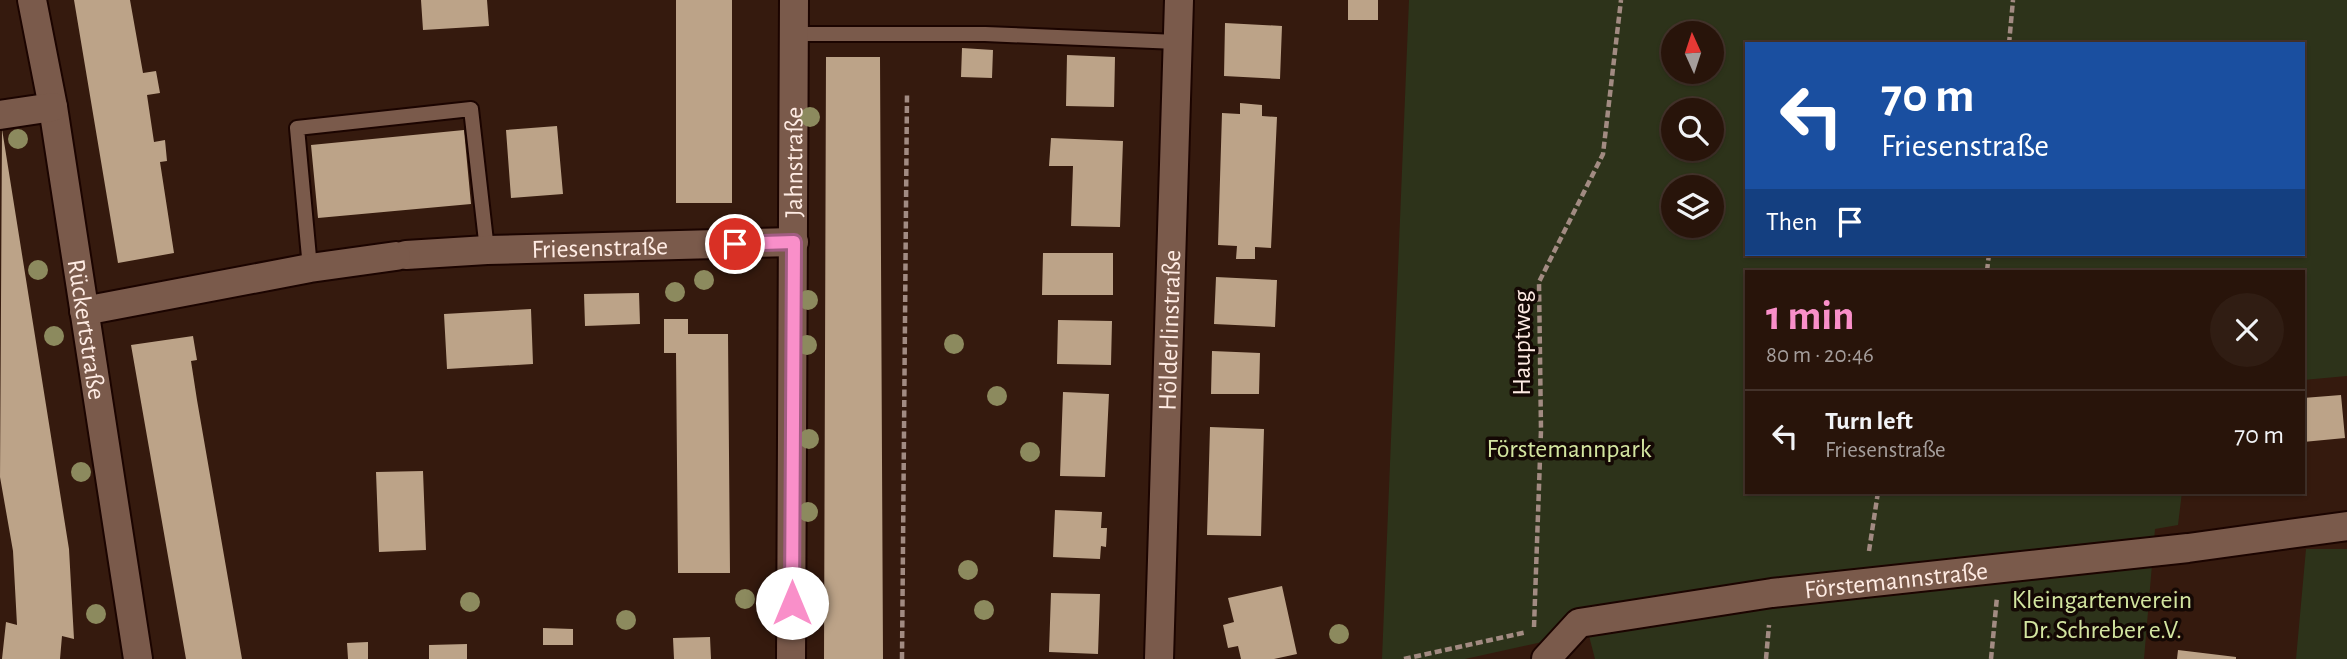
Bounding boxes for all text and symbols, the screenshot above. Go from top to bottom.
north arrow [1661,21,1724,84]
map controls [1661,21,1724,238]
icon: left [1766,70,1857,161]
text: 70 m [1881,72,1975,121]
button: search [1661,98,1724,161]
street label: Jahnstraße [781,107,808,217]
text: Friesenstraße [1881,130,2049,162]
button: layers [1661,175,1724,238]
icon: arrive [1831,203,1869,241]
text: Then [1766,209,1817,235]
pin [705,214,765,274]
icon: arrive [716,225,754,263]
street label: Friesenstraße [531,233,668,263]
street label: Hölderlinstraße [1155,249,1185,411]
street label: Rückertstraße [63,257,110,402]
street label: Hauptweg [1509,290,1535,396]
button: close [2210,293,2284,367]
text: 1 min [1766,295,1855,337]
text: 80 m · 20:46 [1766,344,1874,367]
text: Turn left [1825,408,1913,434]
icon: left [1766,417,1804,455]
text: 70 m [2234,422,2284,448]
park label: Förstemannpark [1486,436,1652,462]
text: Friesenstraße [1825,439,1946,462]
street label: Förstemannstraße [1803,558,1989,603]
position arrow [755,566,829,640]
park label: Kleingartenverein Dr. Schreber e.V. [2012,587,2192,643]

